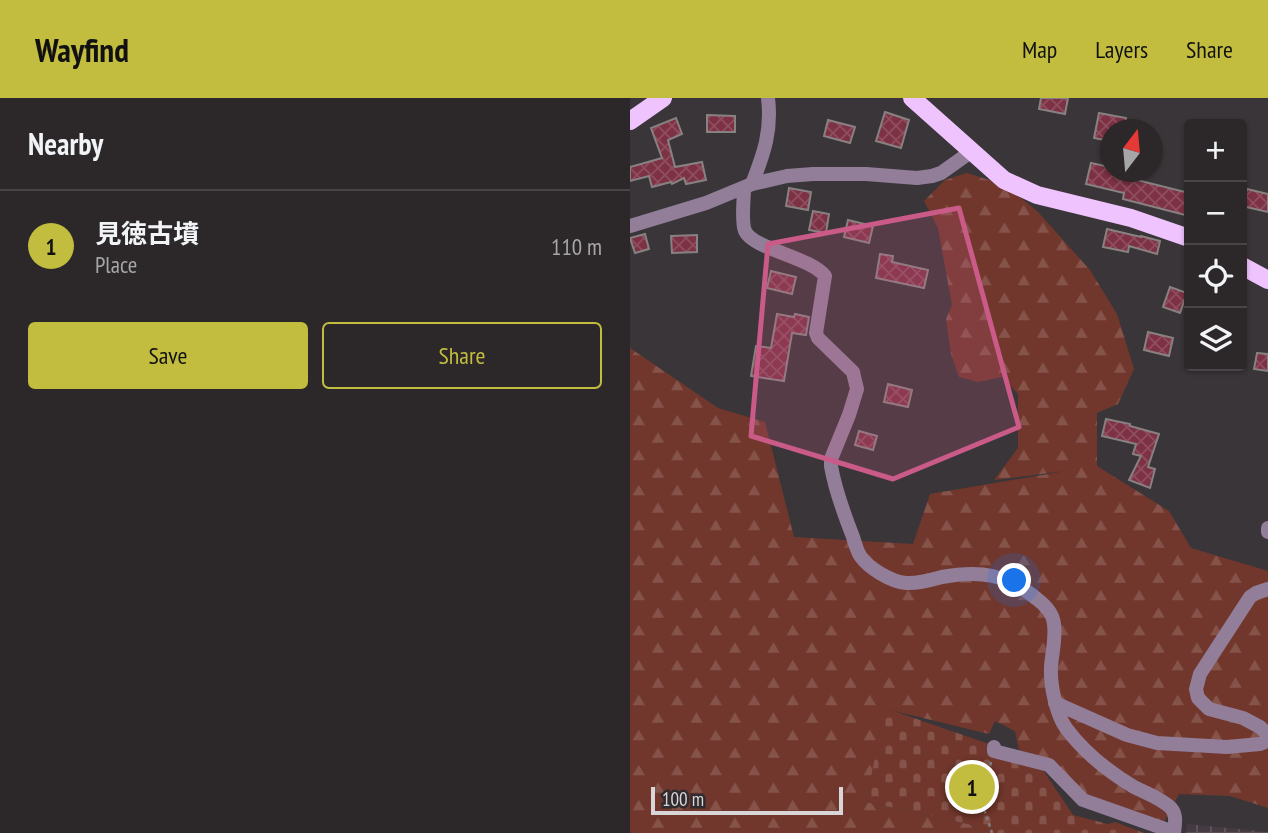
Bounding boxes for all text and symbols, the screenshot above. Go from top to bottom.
text: Wayfind [35,28,129,71]
text: Map [1022,34,1057,65]
text: Layers [1095,34,1148,65]
text: Share [1186,34,1233,65]
north arrow [1100,119,1163,182]
map controls [1184,119,1247,371]
button: + [1184,119,1247,182]
text: Nearby [28,124,103,163]
button: − [1184,182,1247,245]
text: 見徳古墳 [95,217,199,250]
text: 1 [46,232,57,261]
text: 110 m [551,232,602,261]
button: locate [1184,245,1247,308]
text: Place [95,250,137,279]
button: layers [1184,308,1247,371]
button: Save [28,322,308,389]
button: Share [322,322,602,389]
your location [997,563,1031,597]
pin: 1 [949,761,995,813]
scale bar [651,784,844,816]
text: 100 m [662,787,704,811]

